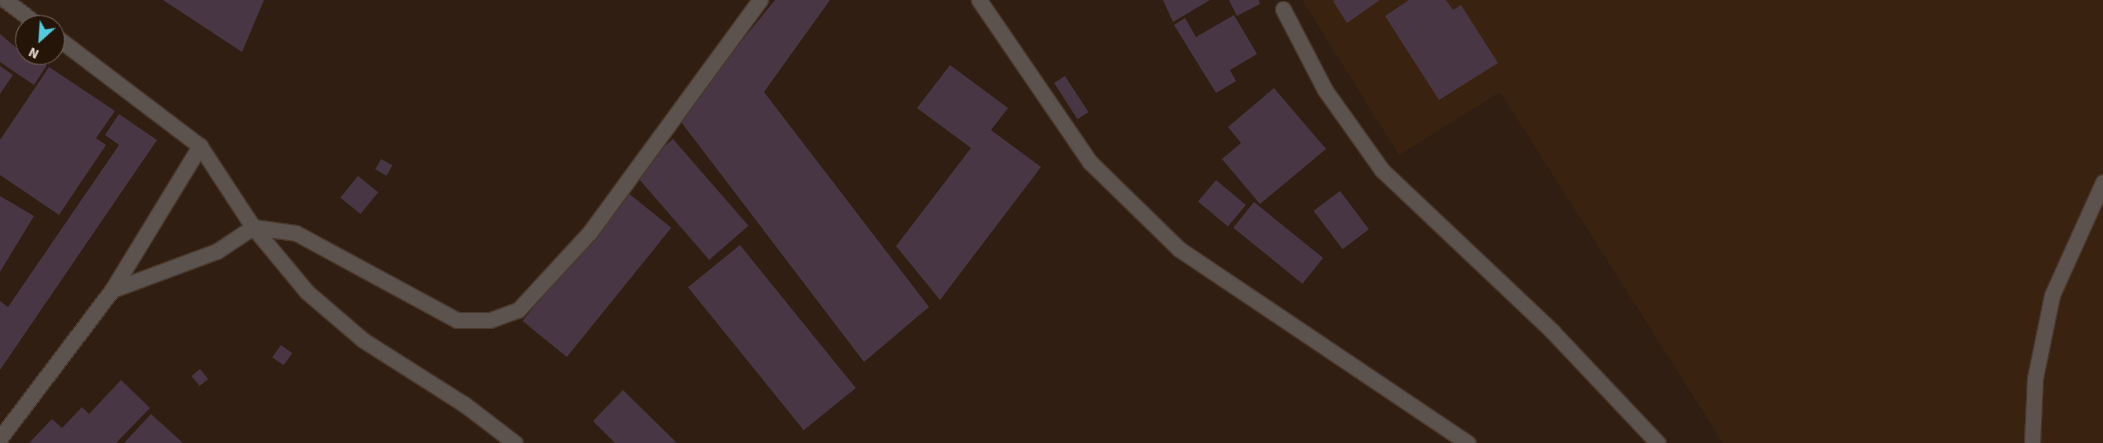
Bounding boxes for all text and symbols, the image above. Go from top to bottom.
north arrow [15,15,65,65]
text: N [25,42,42,64]

